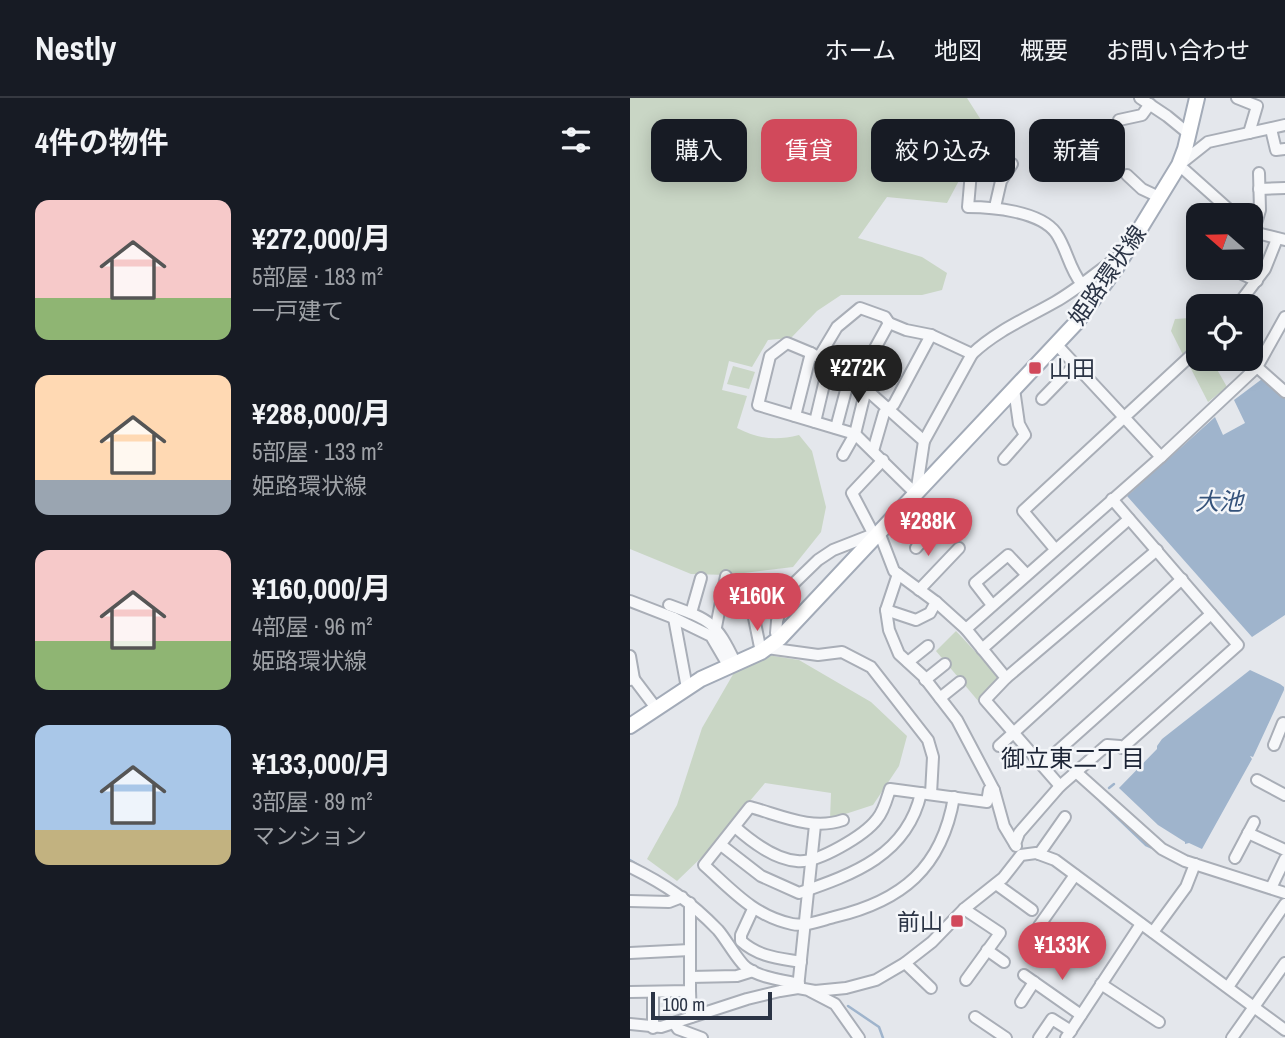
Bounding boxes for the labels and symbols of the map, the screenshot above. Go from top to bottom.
north arrow [1186,203,1264,280]
street label: 姫路環状線 [1061,219,1153,331]
pin: ¥272K [809,345,907,405]
place label: 山田 [1049,353,1095,384]
marker: 山田 [1027,360,1043,376]
water label: 大池 [1195,485,1245,517]
pin: ¥288K [879,498,977,558]
pin: ¥160K [708,574,806,633]
district label: 御立東二丁目 [1001,742,1145,774]
place label: 前山 [897,906,943,937]
marker: 前山 [949,913,965,929]
pin: ¥133K [1013,922,1111,982]
scale bar [651,989,772,1021]

